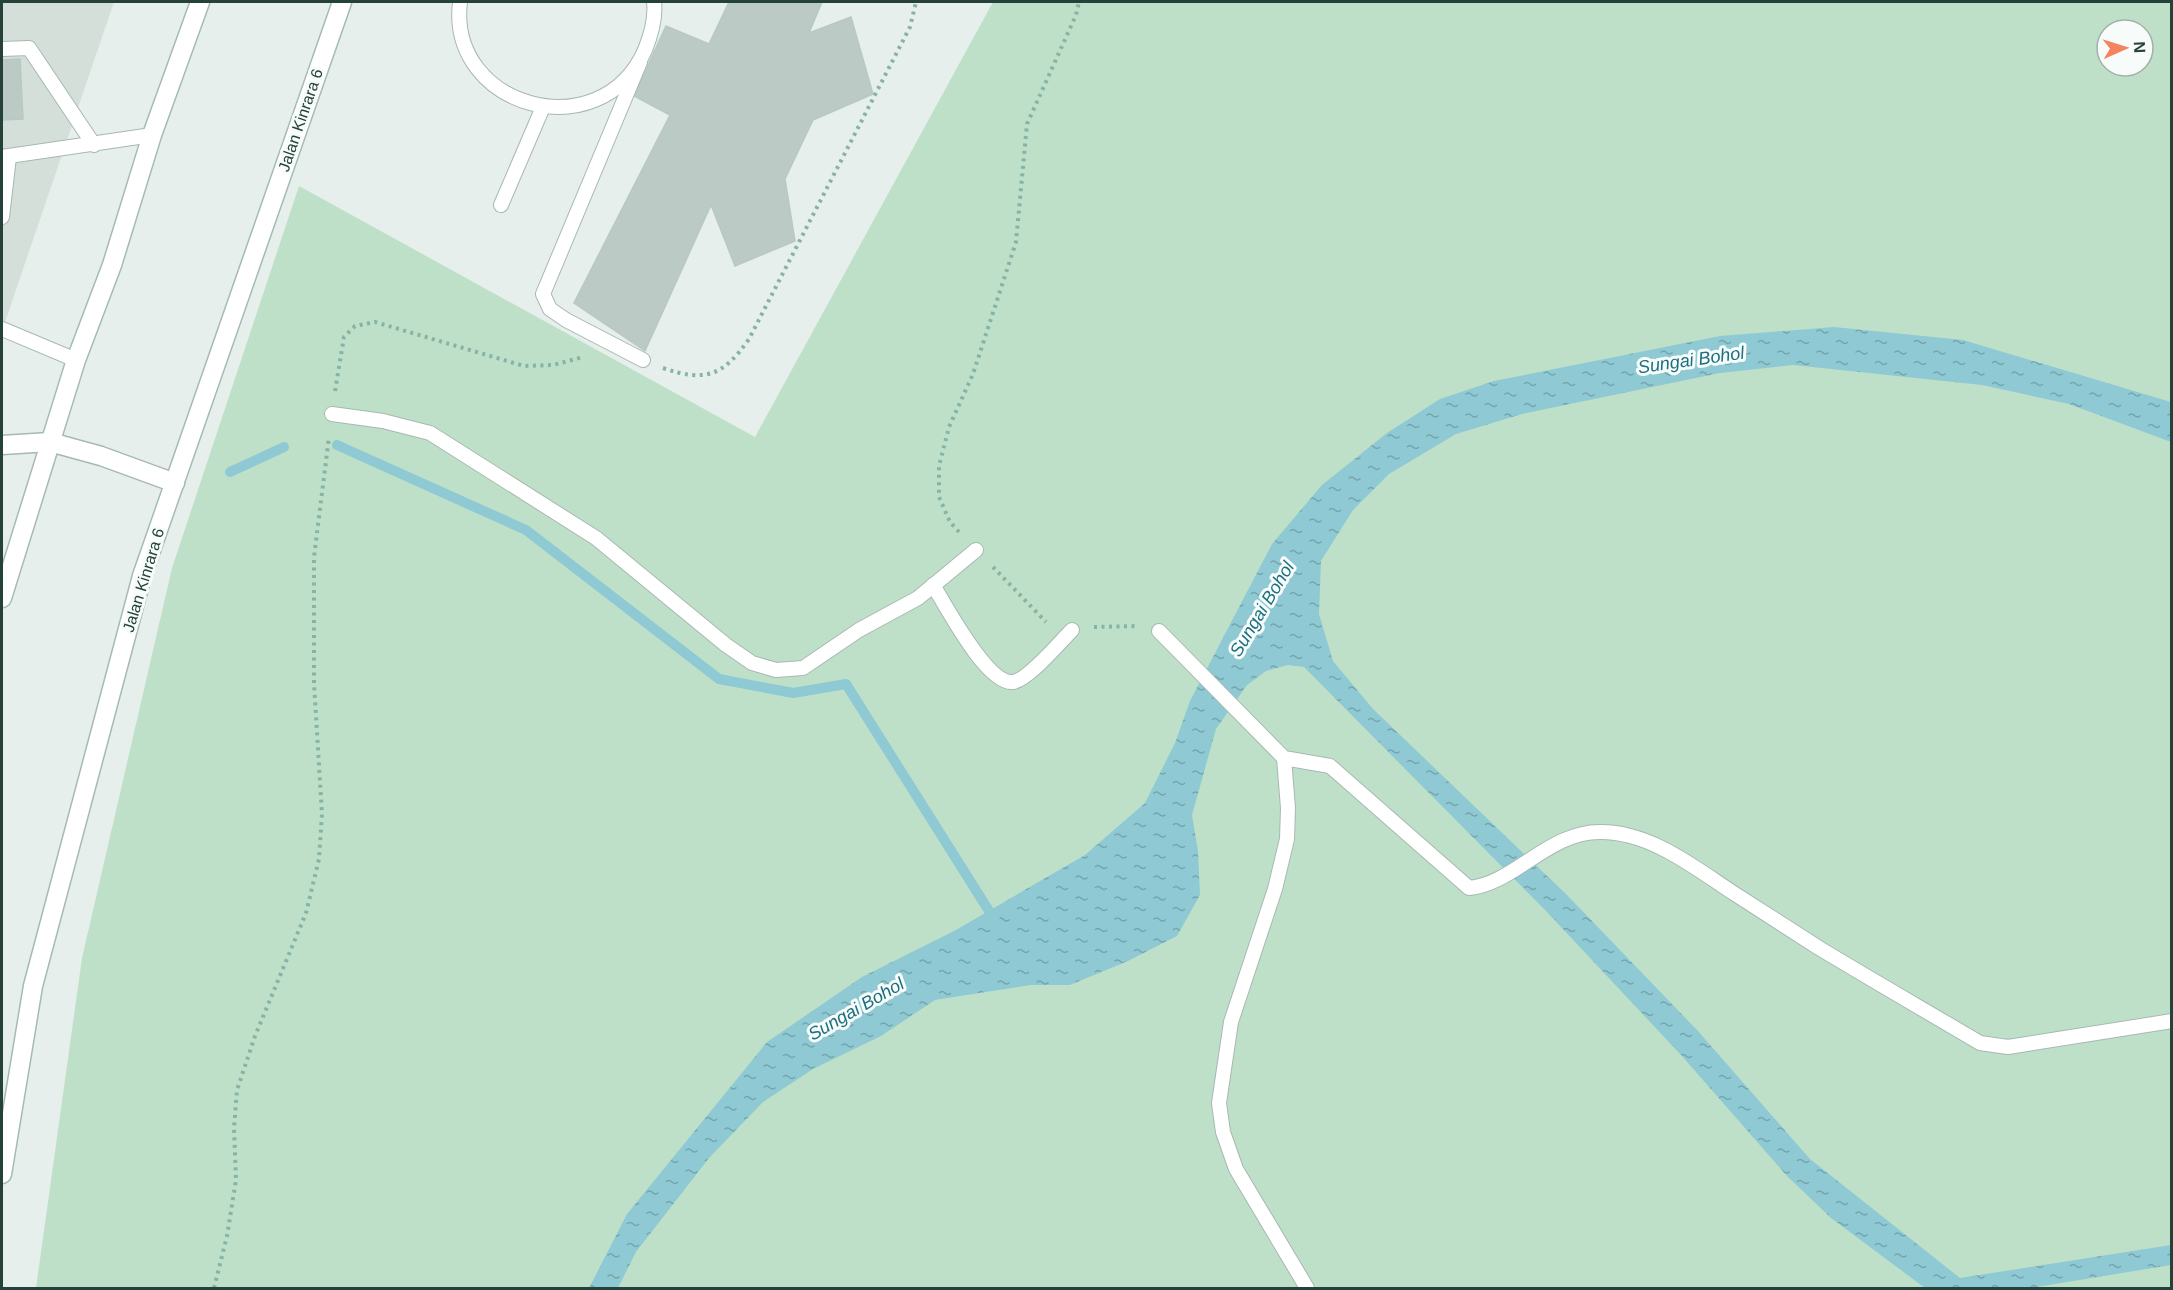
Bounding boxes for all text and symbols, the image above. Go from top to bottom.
north arrow [2095,18,2155,78]
text: N [2131,41,2148,53]
street label: Jalan Kinrara 6 [275,66,326,174]
water label: Sungai Bohol [1637,343,1746,377]
street label: Jalan Kinrara 6 [120,526,167,634]
water label: Sungai Bohol [1226,557,1299,660]
water label: Sungai Bohol [805,973,908,1044]

